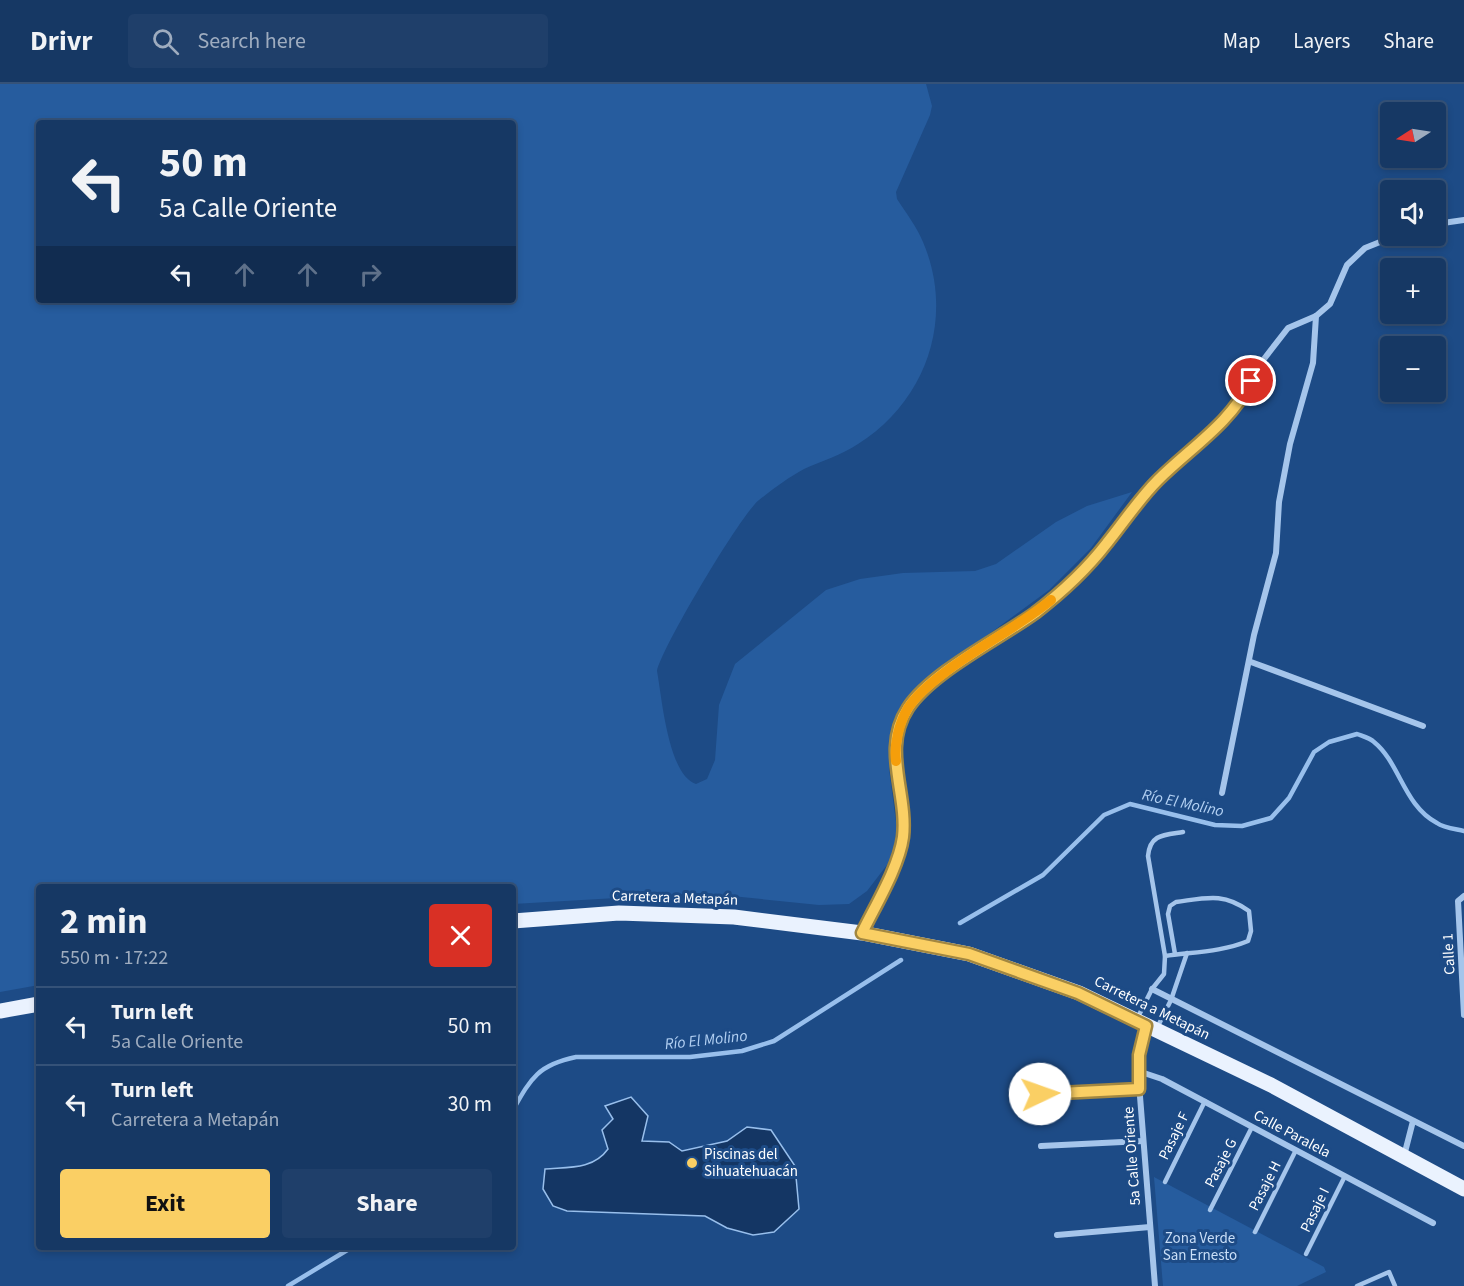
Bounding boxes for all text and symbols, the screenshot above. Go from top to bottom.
search box [128,14,548,68]
text: Drivr [30,21,92,61]
icon: search [149,25,182,58]
text: Search here [197,25,306,57]
text: Map [1223,26,1260,56]
text: Layers [1293,26,1350,56]
text: Share [1383,26,1434,56]
north arrow [1380,102,1446,168]
map controls [1380,102,1446,402]
text: 50 m [159,133,248,193]
icon: left [60,144,138,222]
button: sound [1380,180,1446,246]
text: 5a Calle Oriente [159,189,337,228]
icon: left [165,258,198,291]
icon: ahead [228,258,261,291]
icon: ahead [291,258,324,291]
icon: right [354,258,387,291]
button: + [1380,258,1446,324]
button: − [1380,336,1446,402]
pin [1225,355,1276,406]
icon: arrive [1234,364,1267,397]
water label: Río El Molino [1140,784,1226,822]
street label: Carretera a Metapán [612,885,738,911]
text: 2 min [60,896,148,947]
button: close [429,904,492,967]
street label: Calle 1 [1437,933,1461,975]
text: 550 m · 17:22 [60,944,168,972]
street label: Carretera a Metapán [1091,971,1213,1045]
text: Turn left [111,996,193,1028]
icon: left [60,1010,93,1043]
text: 50 m [447,1010,492,1042]
water label: Río El Molino [663,1025,749,1055]
text: 5a Calle Oriente [111,1028,243,1056]
position arrow [1008,1062,1072,1126]
text: Turn left [111,1074,193,1106]
icon: left [60,1088,93,1121]
text: 30 m [447,1088,492,1120]
street label: Calle Paralela [1250,1105,1334,1163]
text: Carretera a Metapán [111,1106,279,1134]
street label: 5a Calle Oriente [1118,1106,1146,1206]
street label: Pasaje F [1153,1108,1195,1163]
street label: Pasaje G [1200,1135,1242,1191]
place label: Piscinas del Sihuatehuacán [704,1144,798,1182]
marker: Piscinas del Sihuatehuacán [685,1156,699,1170]
street label: Pasaje H [1244,1158,1286,1214]
button: Exit [60,1169,270,1238]
button: Share [282,1169,492,1238]
street label: Pasaje I [1295,1184,1335,1236]
park label: Zona Verde San Ernesto [1163,1228,1237,1266]

